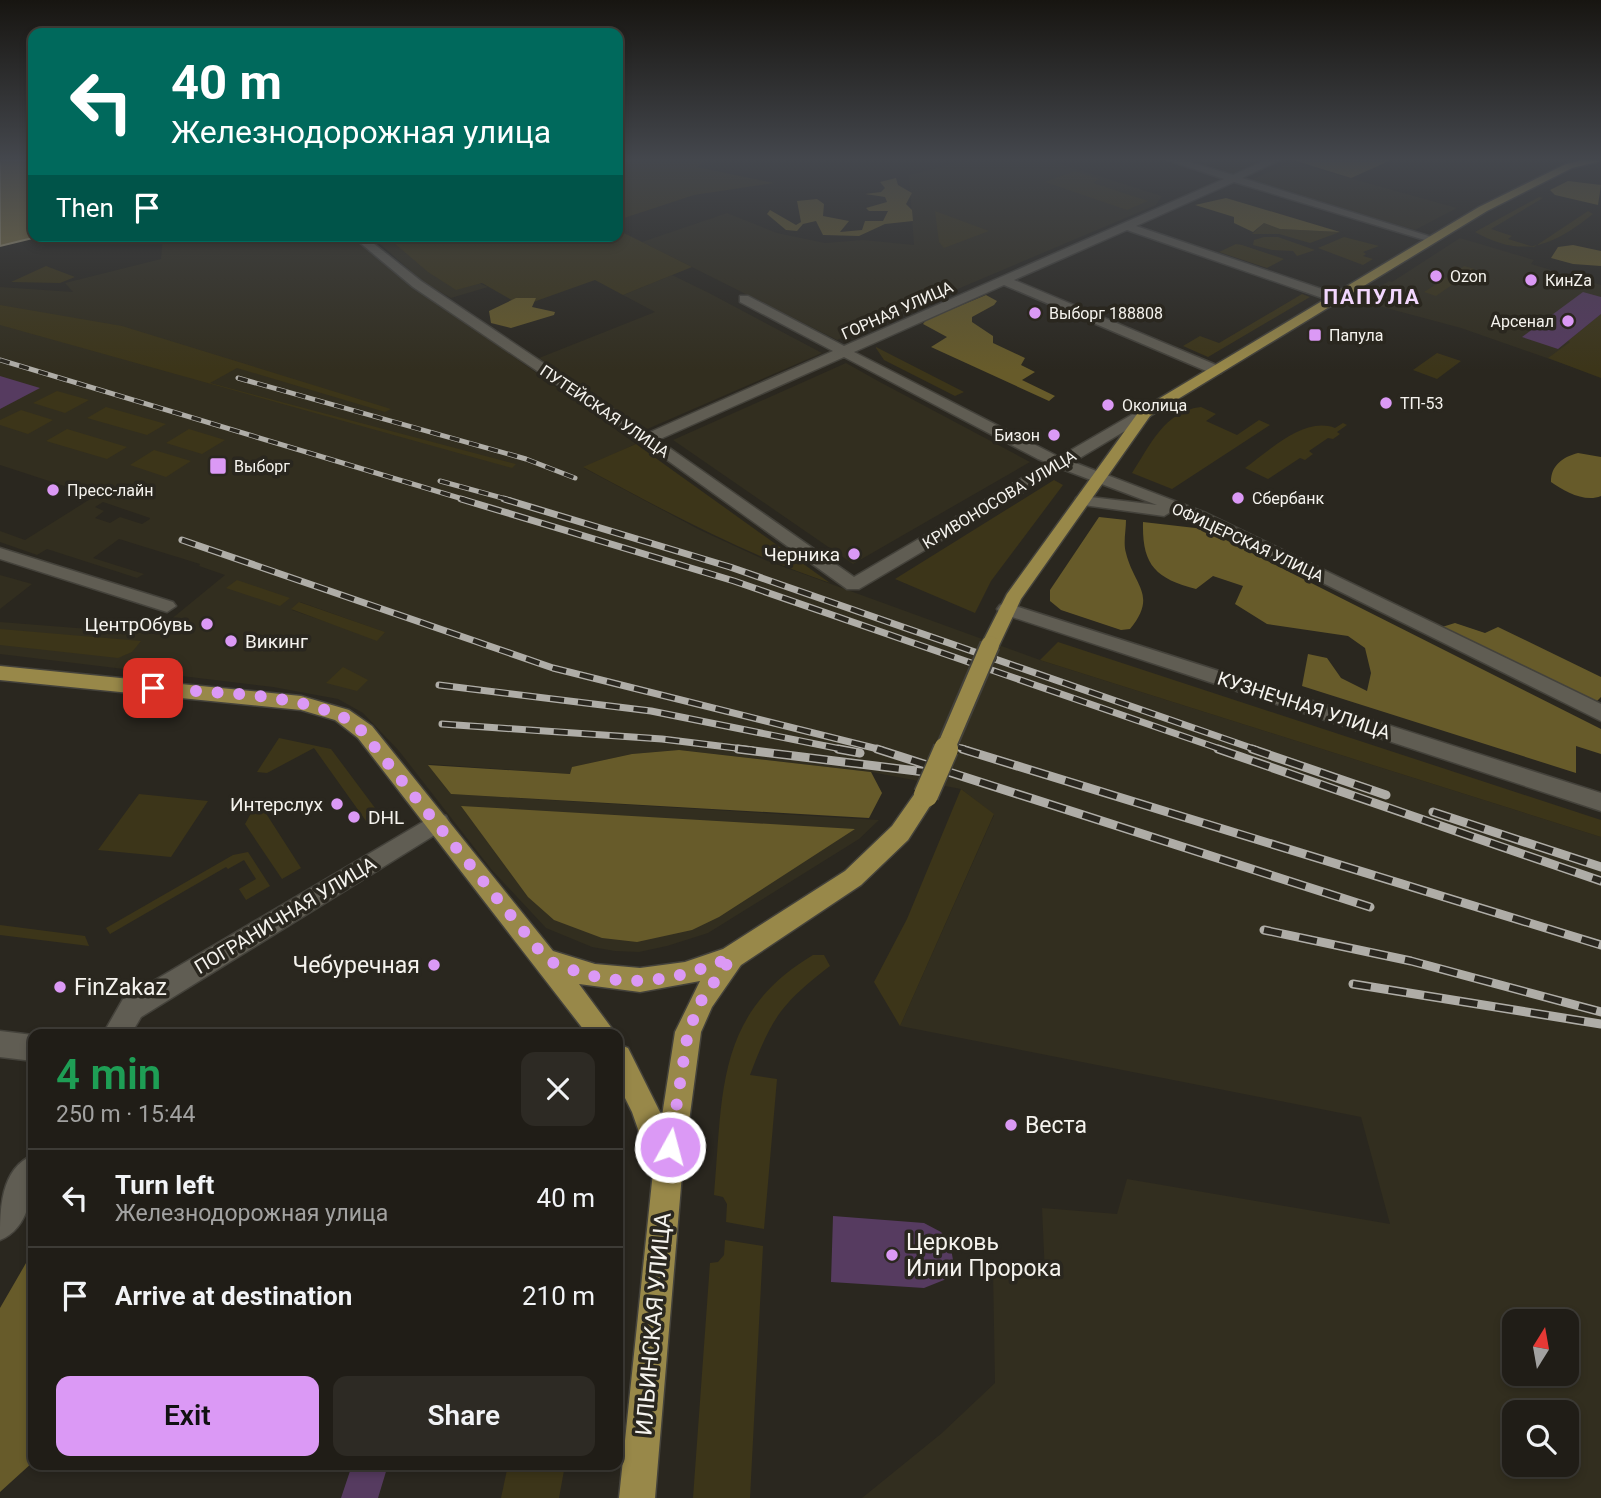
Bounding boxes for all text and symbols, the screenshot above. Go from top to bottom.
text: 40 m [171,54,282,111]
icon: left [56,56,147,147]
text: Железнодорожная улица [171,113,551,151]
icon: arrive [128,189,166,227]
text: Then [56,193,114,223]
place label: Ozon [1450,267,1487,286]
marker: Ozon [1428,268,1444,284]
place label: КинZa [1545,271,1592,290]
marker: КинZa [1523,272,1539,288]
street label: ГОРНАЯ УЛИЦА [838,277,957,344]
district label: ПАПУЛА [1323,285,1421,309]
place label: Выборг 188808 [1049,304,1163,323]
marker: Выборг 188808 [1027,305,1043,321]
place label: Арсенал [1491,312,1554,331]
marker: Арсенал [1560,313,1576,329]
place label: Папула [1329,326,1384,345]
marker: Папула [1307,327,1323,343]
street label: ПУТЕЙСКАЯ УЛИЦА [537,361,673,462]
place label: ТП-53 [1400,394,1443,413]
marker: ТП-53 [1378,395,1394,411]
place label: Околица [1122,396,1187,415]
marker: Околица [1100,397,1116,413]
place label: Бизон [994,426,1040,445]
marker: Бизон [1046,427,1062,443]
street label: КРИВОНОСОВА УЛИЦА [919,446,1080,553]
marker: Выборг [208,456,228,476]
place label: Выборг [234,457,290,476]
place label: Пресс-лайн [67,481,153,500]
marker: Пресс-лайн [45,482,61,498]
place label: Сбербанк [1252,489,1325,508]
marker: Сбербанк [1230,490,1246,506]
street label: ОФИЦЕРСКАЯ УЛИЦА [1169,499,1327,586]
place label: Черника [764,543,840,566]
marker: Черника [846,546,862,562]
place label: ЦентрОбувь [85,613,193,636]
marker: ЦентрОбувь [199,616,215,632]
place label: Викинг [245,630,308,653]
marker: Викинг [223,633,239,649]
pin [123,658,183,718]
street label: КУЗНЕЧНАЯ УЛИЦА [1214,667,1394,745]
icon: arrive [134,669,172,707]
place label: Интерслух [230,793,324,816]
marker: Интерслух [329,796,345,812]
place label: DHL [368,806,404,829]
marker: DHL [346,809,362,825]
street label: ПОГРАНИЧНАЯ УЛИЦА [190,852,381,979]
place label: Чебуречная [292,952,420,979]
marker: Чебуречная [426,957,442,973]
place label: FinZakaz [74,974,167,1001]
marker: FinZakaz [52,979,68,995]
text: 4 min [56,1050,161,1099]
button: close [521,1052,595,1126]
text: 250 m · 15:44 [56,1101,195,1128]
position arrow [633,1110,707,1184]
place label: Веста [1025,1112,1087,1139]
marker: Веста [1003,1117,1019,1133]
text: Turn left [115,1170,214,1200]
icon: left [56,1179,94,1217]
text: 40 m [537,1183,595,1213]
text: Железнодорожная улица [115,1200,388,1227]
street label: ИЛЬИНСКАЯ УЛИЦА [630,1211,677,1437]
place label: Церковь Илии Пророка [906,1229,1062,1282]
marker: Церковь Илии Пророка [884,1247,900,1263]
icon: arrive [56,1277,94,1315]
text: Arrive at destination [115,1281,352,1311]
text: 210 m [522,1281,595,1311]
north arrow [1502,1309,1578,1386]
map controls [1502,1309,1579,1477]
button: Exit [56,1376,319,1456]
button: Share [333,1376,595,1456]
button: search [1502,1400,1579,1477]

